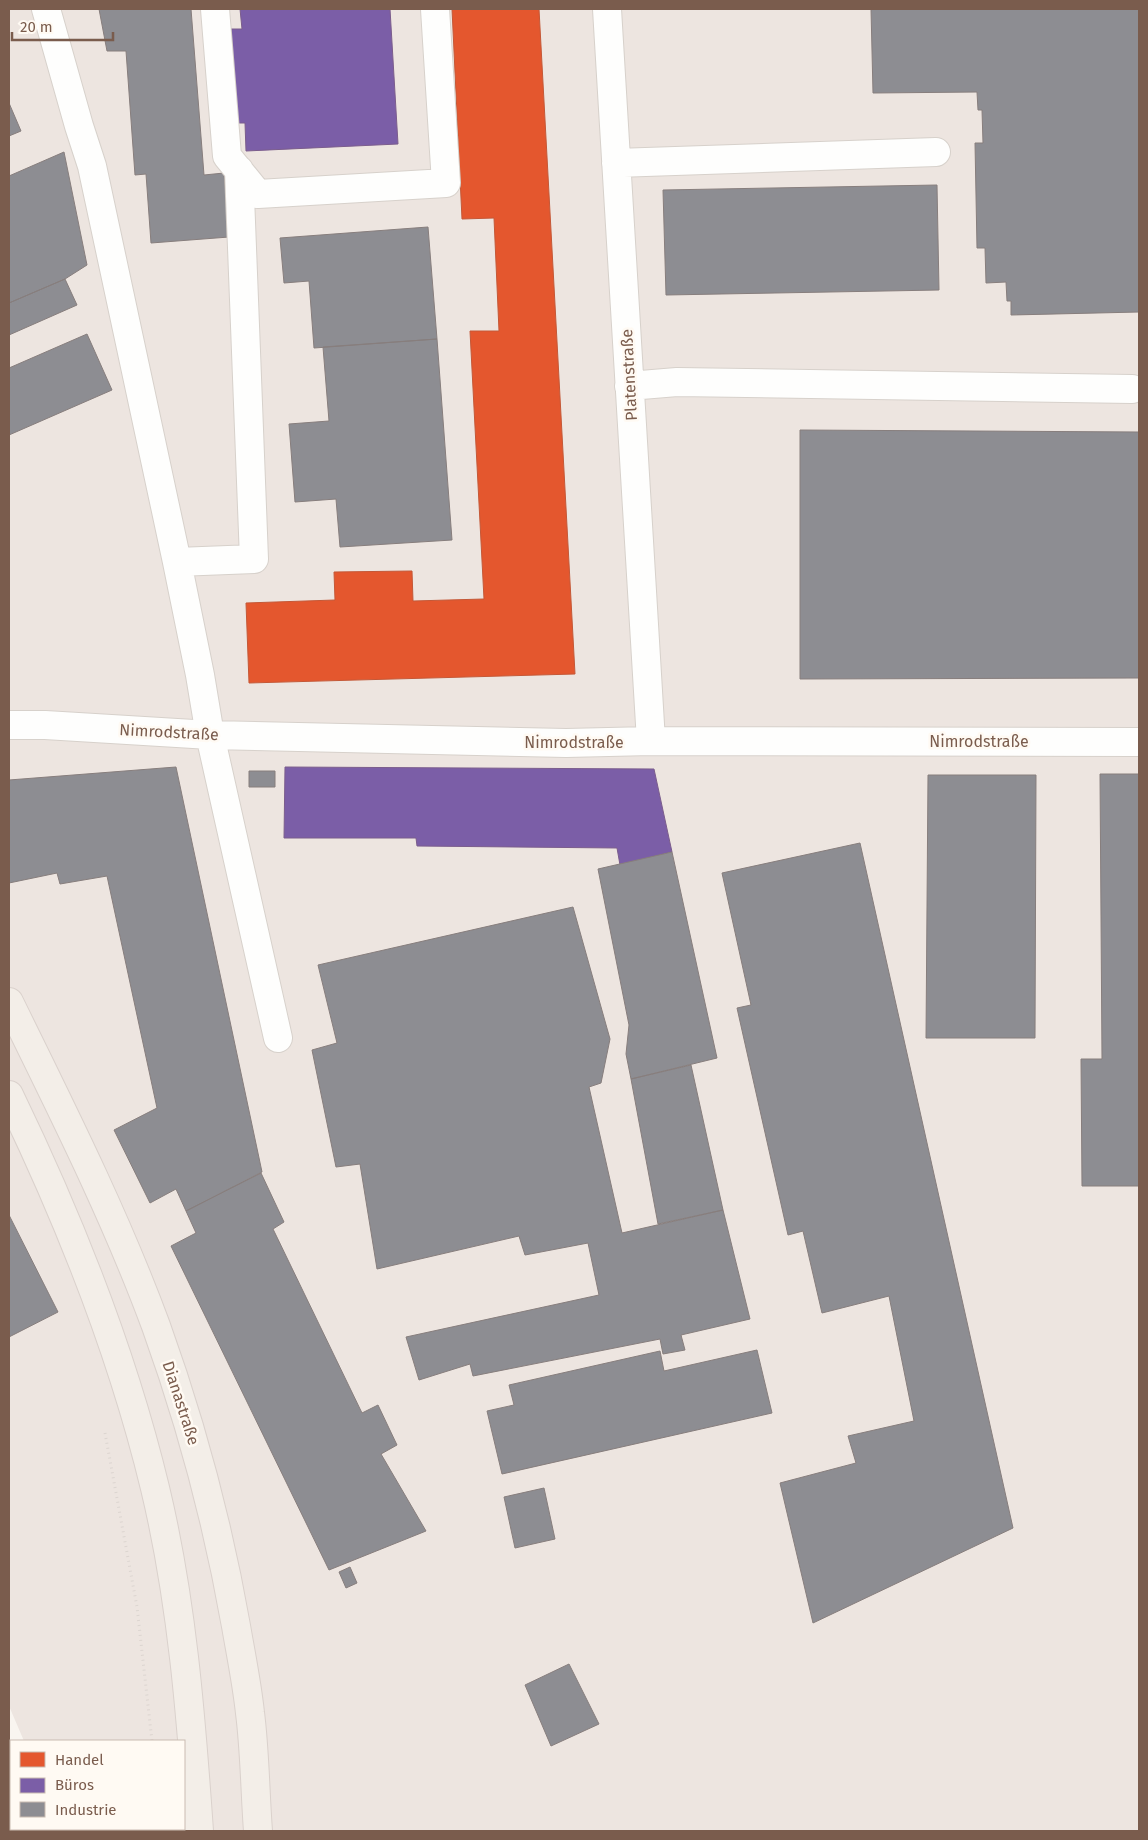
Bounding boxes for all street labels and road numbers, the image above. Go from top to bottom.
street label: Platenstraße [617,329,641,421]
street label: Nimrodstraße [119,720,219,744]
street label: Nimrodstraße [929,732,1029,751]
street label: Nimrodstraße [524,733,624,752]
street label: Dianastraße [158,1359,204,1447]

